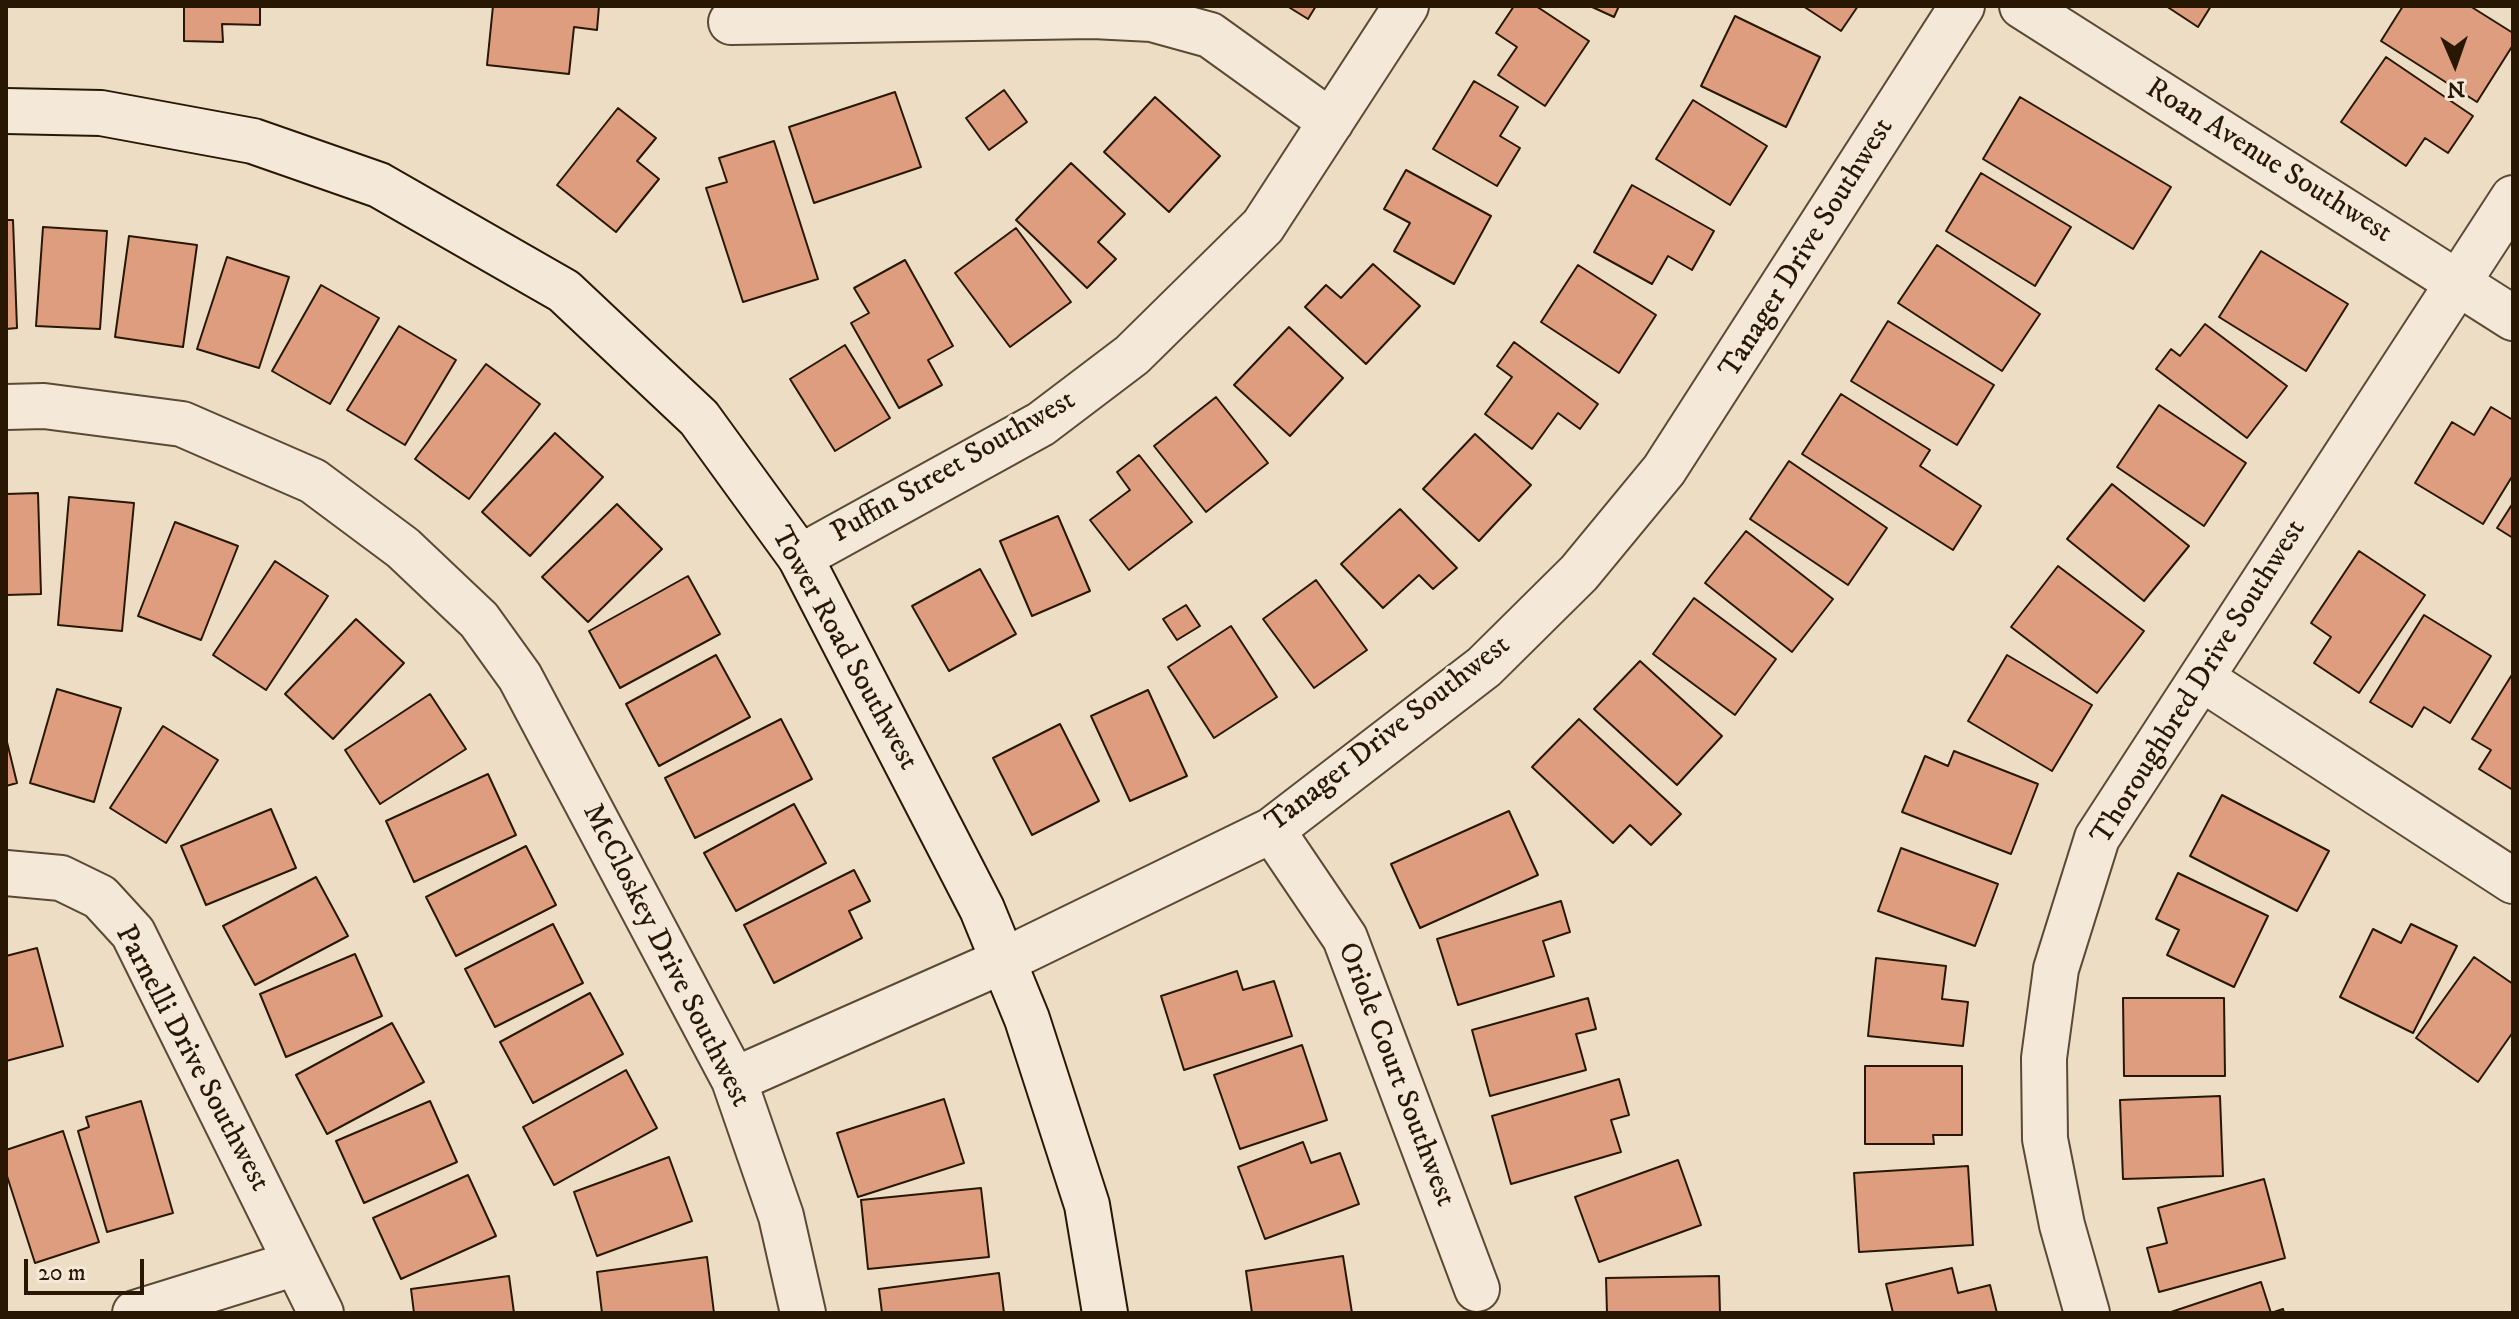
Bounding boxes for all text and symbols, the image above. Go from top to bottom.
north arrow [2415,24,2495,104]
street label: Roan Avenue Southwest [2138,72,2398,252]
text: N [2446,75,2465,102]
street label: Tanager Drive Southwest [1713,112,1903,386]
street label: Puffin Street Southwest [826,383,1082,553]
street label: Thoroughbred Drive Southwest [2085,514,2315,852]
street label: Tower Road Southwest [761,521,925,777]
street label: Tanager Drive Southwest [1260,628,1518,842]
street label: McCloskey Drive Southwest [573,798,757,1114]
street label: Parnelli Drive Southwest [106,920,276,1198]
street label: Oriole Court Southwest [1328,938,1462,1212]
scale bar [28,1243,148,1293]
text: 20 m [38,1258,86,1288]

